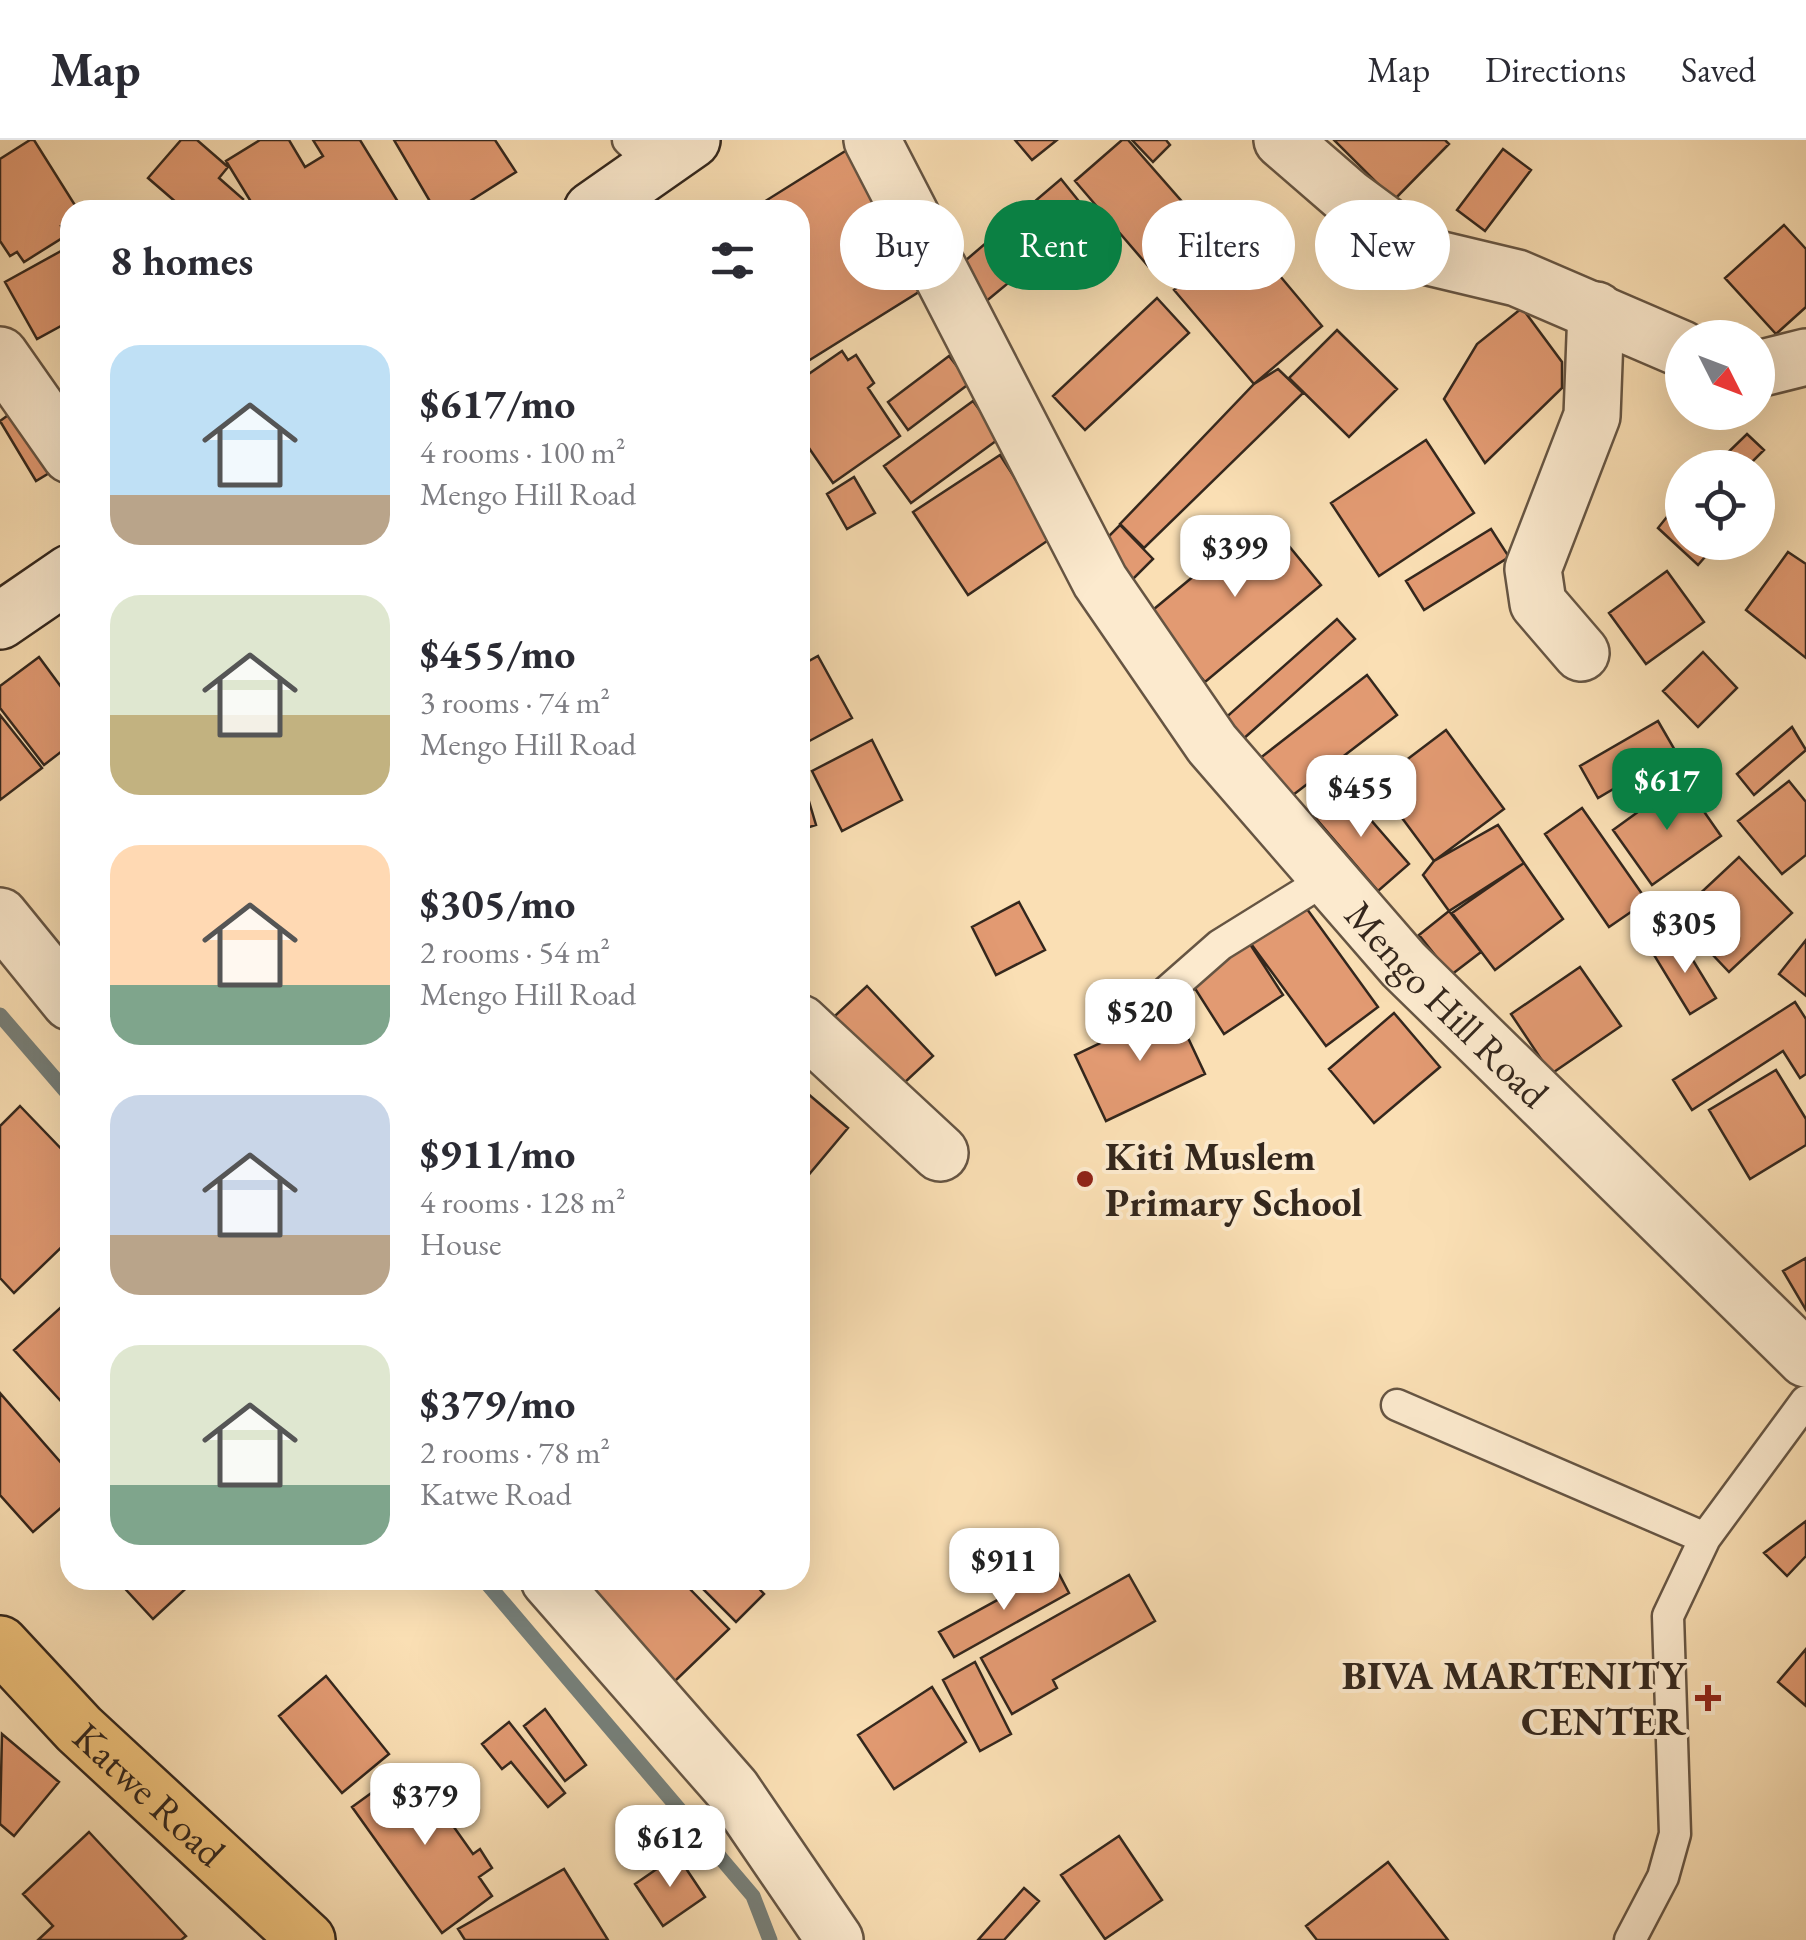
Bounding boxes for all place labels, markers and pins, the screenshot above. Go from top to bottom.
pin: $399 [1176,515,1294,600]
pin: $617 [1608,748,1726,833]
pin: $455 [1302,755,1420,840]
pin: $305 [1626,891,1744,976]
pin: $520 [1081,979,1199,1064]
place label: Kiti Muslem Primary School [1105,1130,1362,1228]
marker: Kiti Muslem Primary School [1074,1168,1096,1190]
pin: $911 [945,1528,1063,1613]
place label: BIVA MARTENITY CENTER [1342,1649,1688,1747]
marker: BIVA MARTENITY CENTER [1695,1685,1721,1711]
pin: $379 [366,1763,484,1848]
pin: $612 [611,1805,729,1890]

